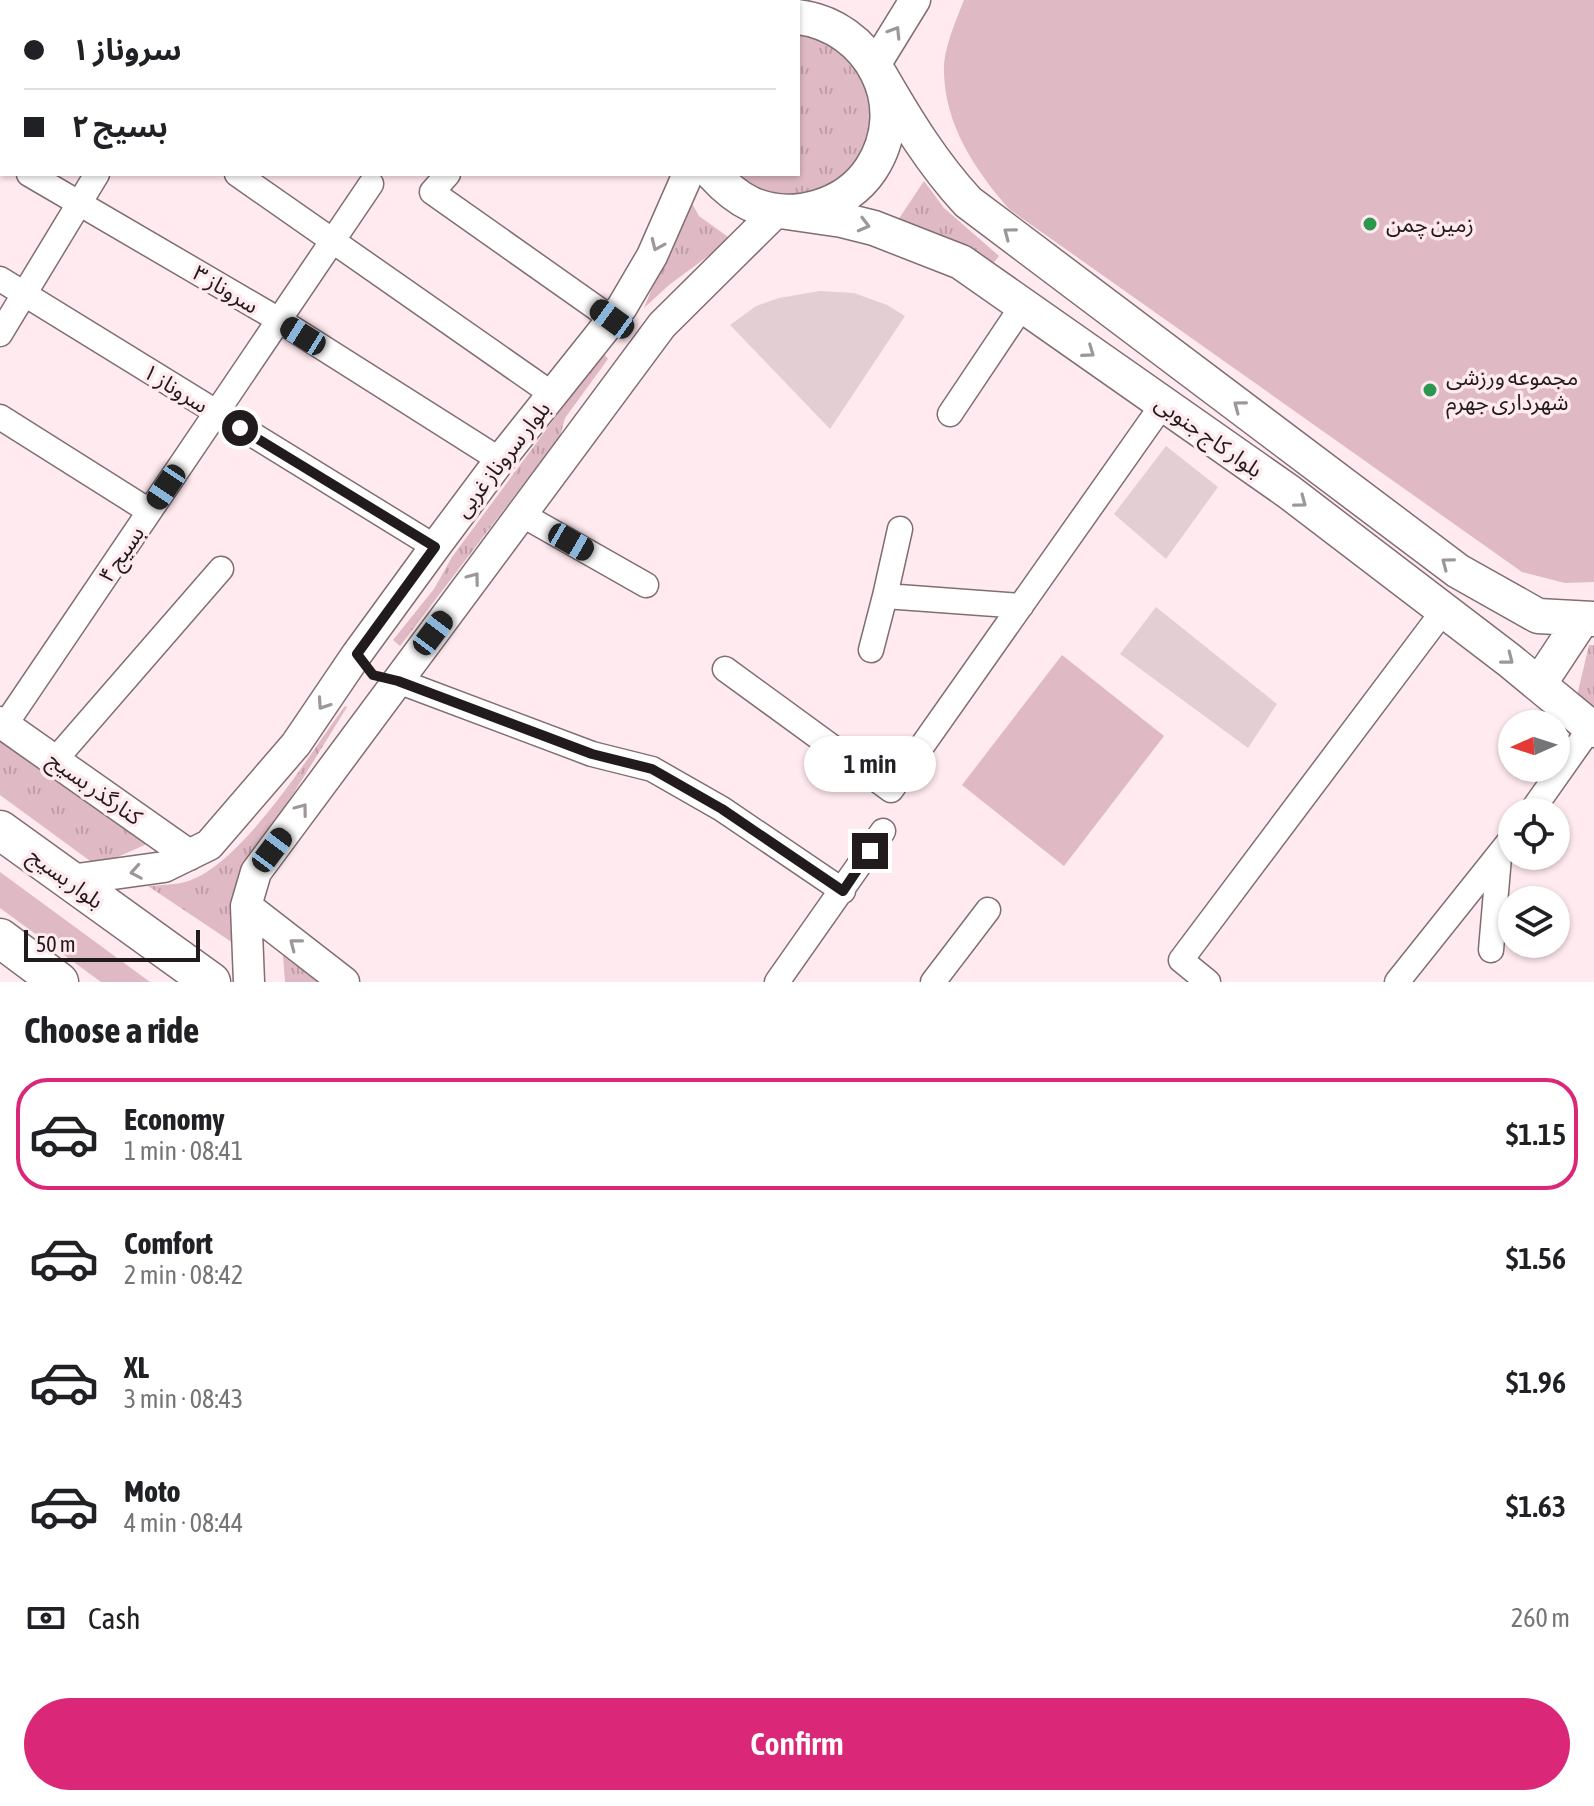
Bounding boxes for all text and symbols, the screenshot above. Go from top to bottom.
one-way arrow [885,27,900,41]
text: سروناز ۱ [72,32,182,66]
text: بسیج ۲ [72,109,168,143]
place label: زمین چمن [1386,211,1474,239]
marker: زمین چمن [1361,215,1379,233]
one-way arrow [857,216,871,233]
one-way arrow [1004,228,1018,242]
one-way arrow [650,237,666,252]
street label: سروناز ۳ [188,259,263,319]
car [586,295,638,343]
car [276,313,330,359]
one-way arrow [1080,342,1095,357]
street label: سروناز ۱ [138,358,213,419]
place label: مجموعه ورزشی شهرداری جهرم [1446,364,1578,419]
marker: مجموعه ورزشی شهرداری جهرم [1421,381,1439,399]
street label: بلوار کاج جنوبی [1148,390,1268,486]
street label: بلوار سروناز غربی [449,396,556,523]
one-way arrow [1233,402,1248,416]
route start [222,410,258,446]
car [143,460,189,514]
one-way arrow [1292,492,1307,506]
car [544,520,598,564]
street label: بسیج ۴ [93,521,153,590]
one-way arrow [1441,558,1456,572]
one-way arrow [464,572,479,587]
car [409,607,457,659]
one-way arrow [1499,650,1514,664]
one-way arrow [318,695,333,710]
north arrow [1498,710,1570,782]
map controls [1498,710,1570,958]
callout: 1 min [804,735,936,791]
street label: کنارگذر بسیج [41,746,148,834]
text: 1 min [843,749,897,779]
button: locate [1498,798,1570,870]
one-way arrow [293,803,307,818]
car [248,824,296,876]
route end [852,833,888,869]
street label: بلوار بسیج [21,842,109,917]
one-way arrow [129,862,143,879]
button: layers [1498,886,1570,958]
scale bar [24,926,200,962]
text: 50 m [36,931,76,957]
one-way arrow [289,940,304,954]
text: Choose a ride [24,1009,199,1051]
icon: car [28,1098,100,1170]
text: Economy [124,1102,225,1136]
text: $1.15 [1506,1117,1566,1151]
text: 1 min · 08:41 [124,1136,243,1166]
icon: car [28,1222,100,1294]
text: Comfort [124,1226,213,1260]
text: $1.56 [1506,1241,1566,1275]
text: 2 min · 08:42 [124,1260,243,1290]
icon: car [28,1346,100,1418]
text: XL [124,1350,149,1384]
text: $1.96 [1506,1365,1566,1399]
text: 3 min · 08:43 [124,1384,243,1414]
icon: car [28,1470,100,1542]
text: Moto [124,1474,181,1508]
text: $1.63 [1506,1489,1566,1523]
text: 4 min · 08:44 [124,1508,243,1538]
icon: cash [24,1596,68,1640]
text: Cash [88,1601,141,1635]
text: 260 m [1511,1603,1570,1633]
button: Confirm [24,1698,1570,1790]

